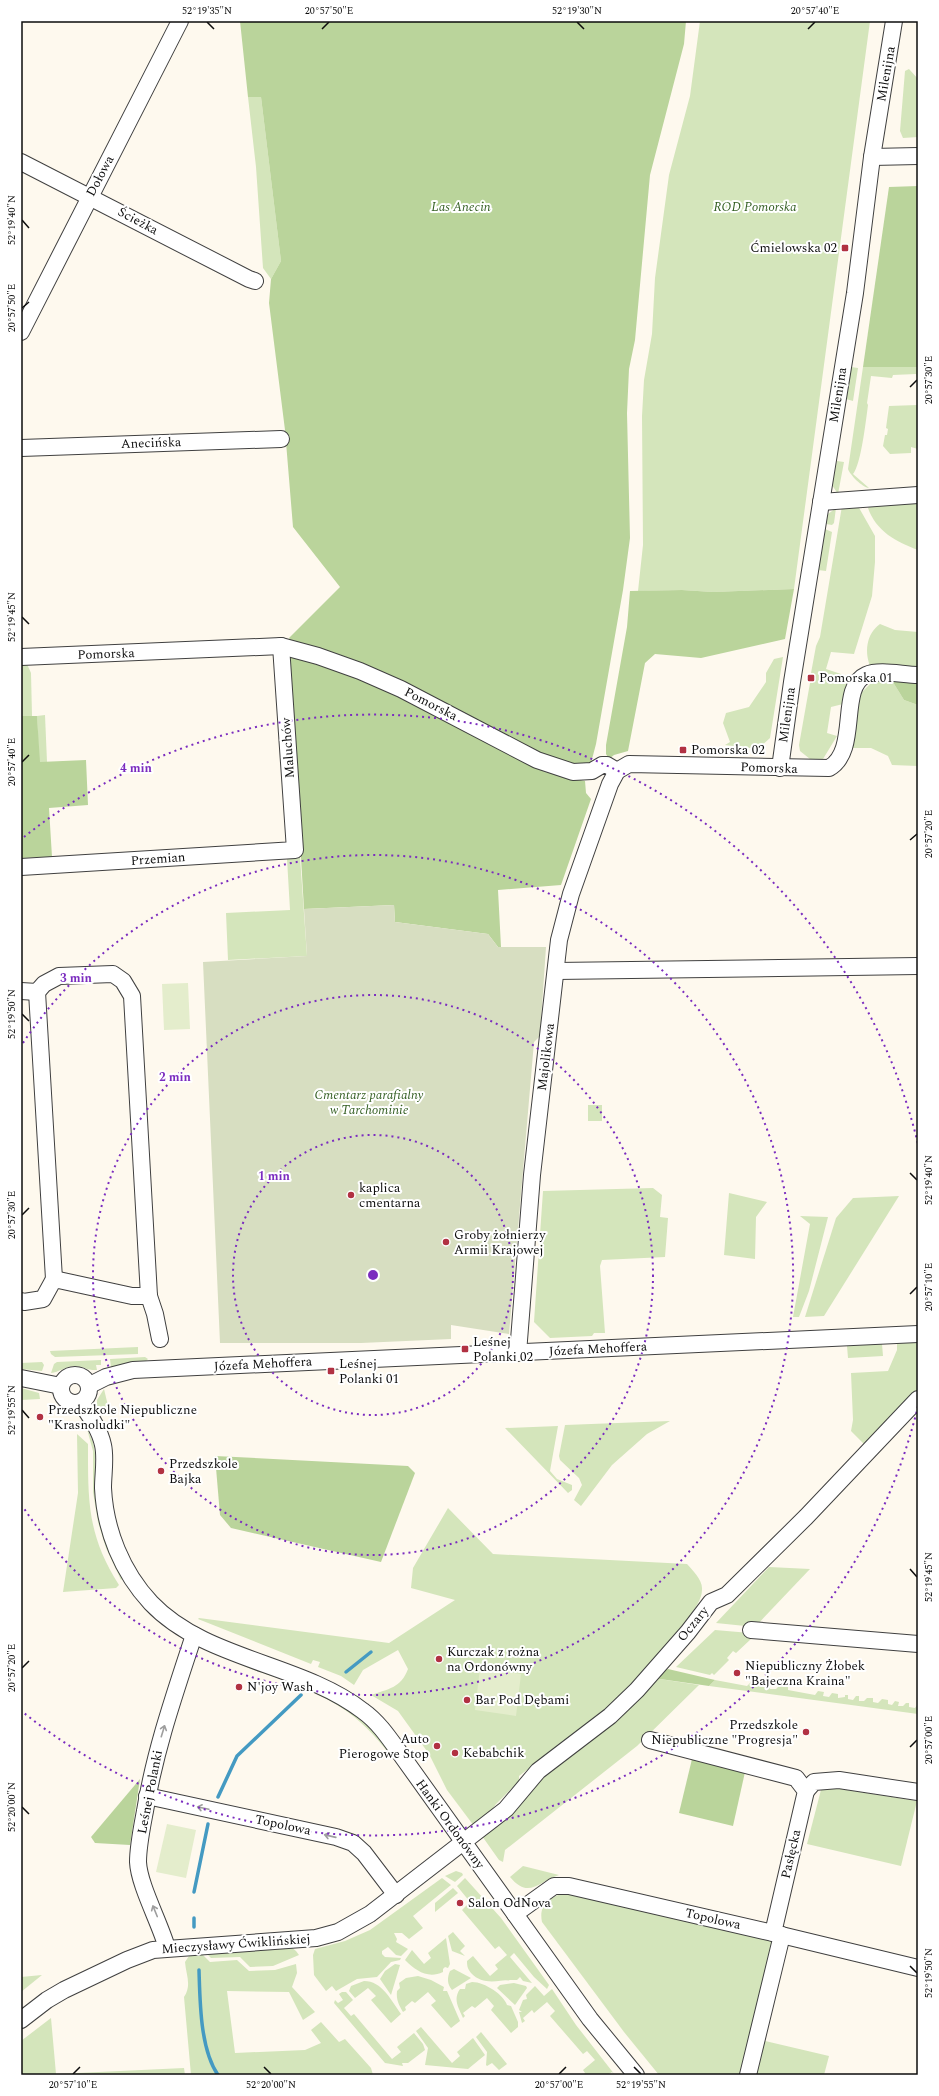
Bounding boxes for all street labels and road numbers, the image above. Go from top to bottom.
street label: Milenijna [871,44,901,103]
street label: Dołowa [81,151,119,200]
street label: Ścieżka [114,202,162,240]
street label: Milenijna [824,365,852,424]
street label: Anecińska [120,432,182,454]
street label: Pomorska [77,643,136,665]
street label: Pomorska [401,682,462,726]
street label: Milenijna [773,685,801,744]
street label: Maluchów [276,716,300,779]
street label: Pomorska [740,757,799,779]
street label: Przemian [130,847,186,871]
street label: Majolikowa [532,1021,560,1092]
street label: Józefa Mehoffera [548,1336,648,1362]
street label: Józefa Mehoffera [213,1351,313,1377]
street label: Oczary [672,1601,714,1646]
street label: Leśnej Polanki [132,1748,168,1836]
street label: Hanki Ordonówny [411,1775,490,1874]
street label: Topolowa [253,1809,313,1841]
street label: Pasłęcka [776,1827,806,1880]
street label: Topolowa [683,1903,743,1935]
street label: Mieczysławy Ćwiklińskiej [161,1929,311,1959]

